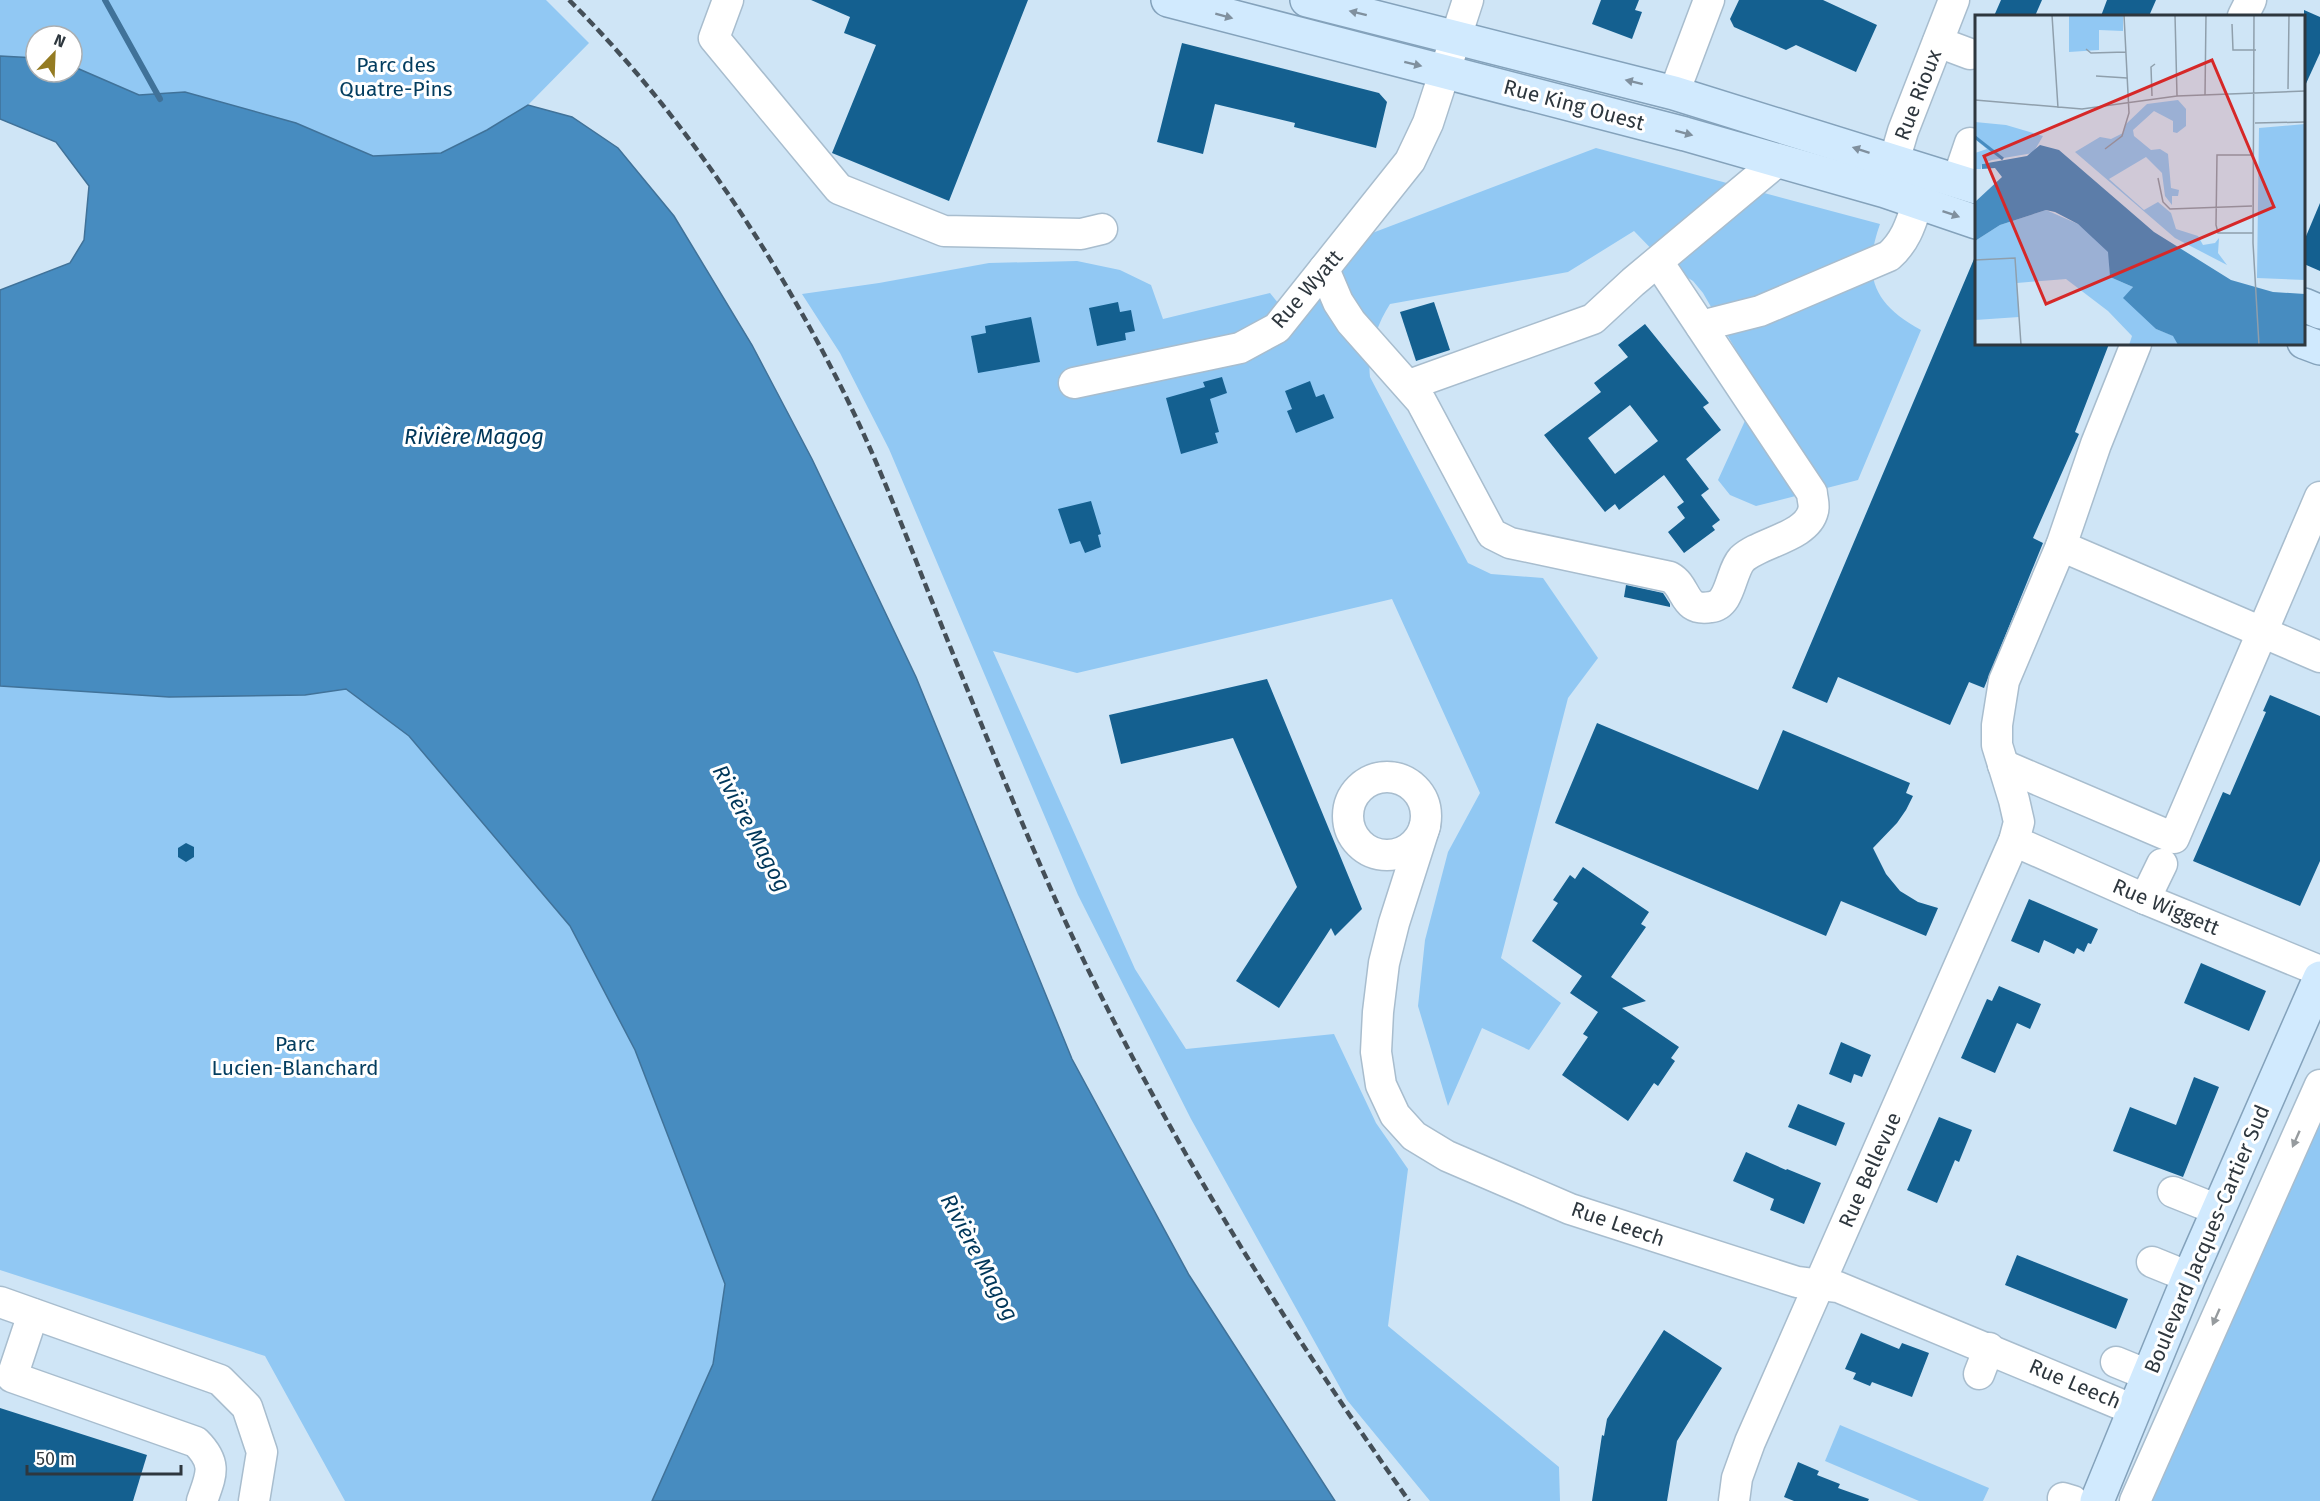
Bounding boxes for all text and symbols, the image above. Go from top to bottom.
one-way arrow [1349,8,1367,17]
one-way arrow [1215,12,1233,21]
inset map [1975,15,2305,345]
north arrow [24,24,84,84]
text: N [51,30,68,51]
street label: Rue Rioux [1889,45,1947,144]
park label: Parc des Quatre-Pins [339,52,453,102]
one-way arrow [1404,60,1422,69]
street label: Rue King Ouest [1501,74,1648,136]
one-way arrow [1625,77,1643,87]
one-way arrow [1675,129,1694,139]
one-way arrow [1852,144,1870,154]
one-way arrow [1943,209,1961,219]
street label: Rue Wyatt [1266,244,1349,334]
water label: Rivière Magog [404,423,544,450]
water label: Rivière Magog [707,760,796,896]
street label: Rue Wiggett [2109,873,2224,941]
park label: Parc Lucien-Blanchard [212,1031,378,1081]
street label: Boulevard Jacques-Cartier Sud [2139,1101,2275,1377]
street label: Rue Bellevue [1833,1108,1907,1232]
one-way arrow [2291,1130,2301,1148]
water label: Rivière Magog [935,1189,1024,1325]
street label: Rue Leech [1568,1196,1668,1252]
one-way arrow [2211,1308,2221,1326]
street label: Rue Leech [2025,1353,2125,1415]
scale bar [27,1438,182,1476]
text: 50 m [36,1448,75,1470]

